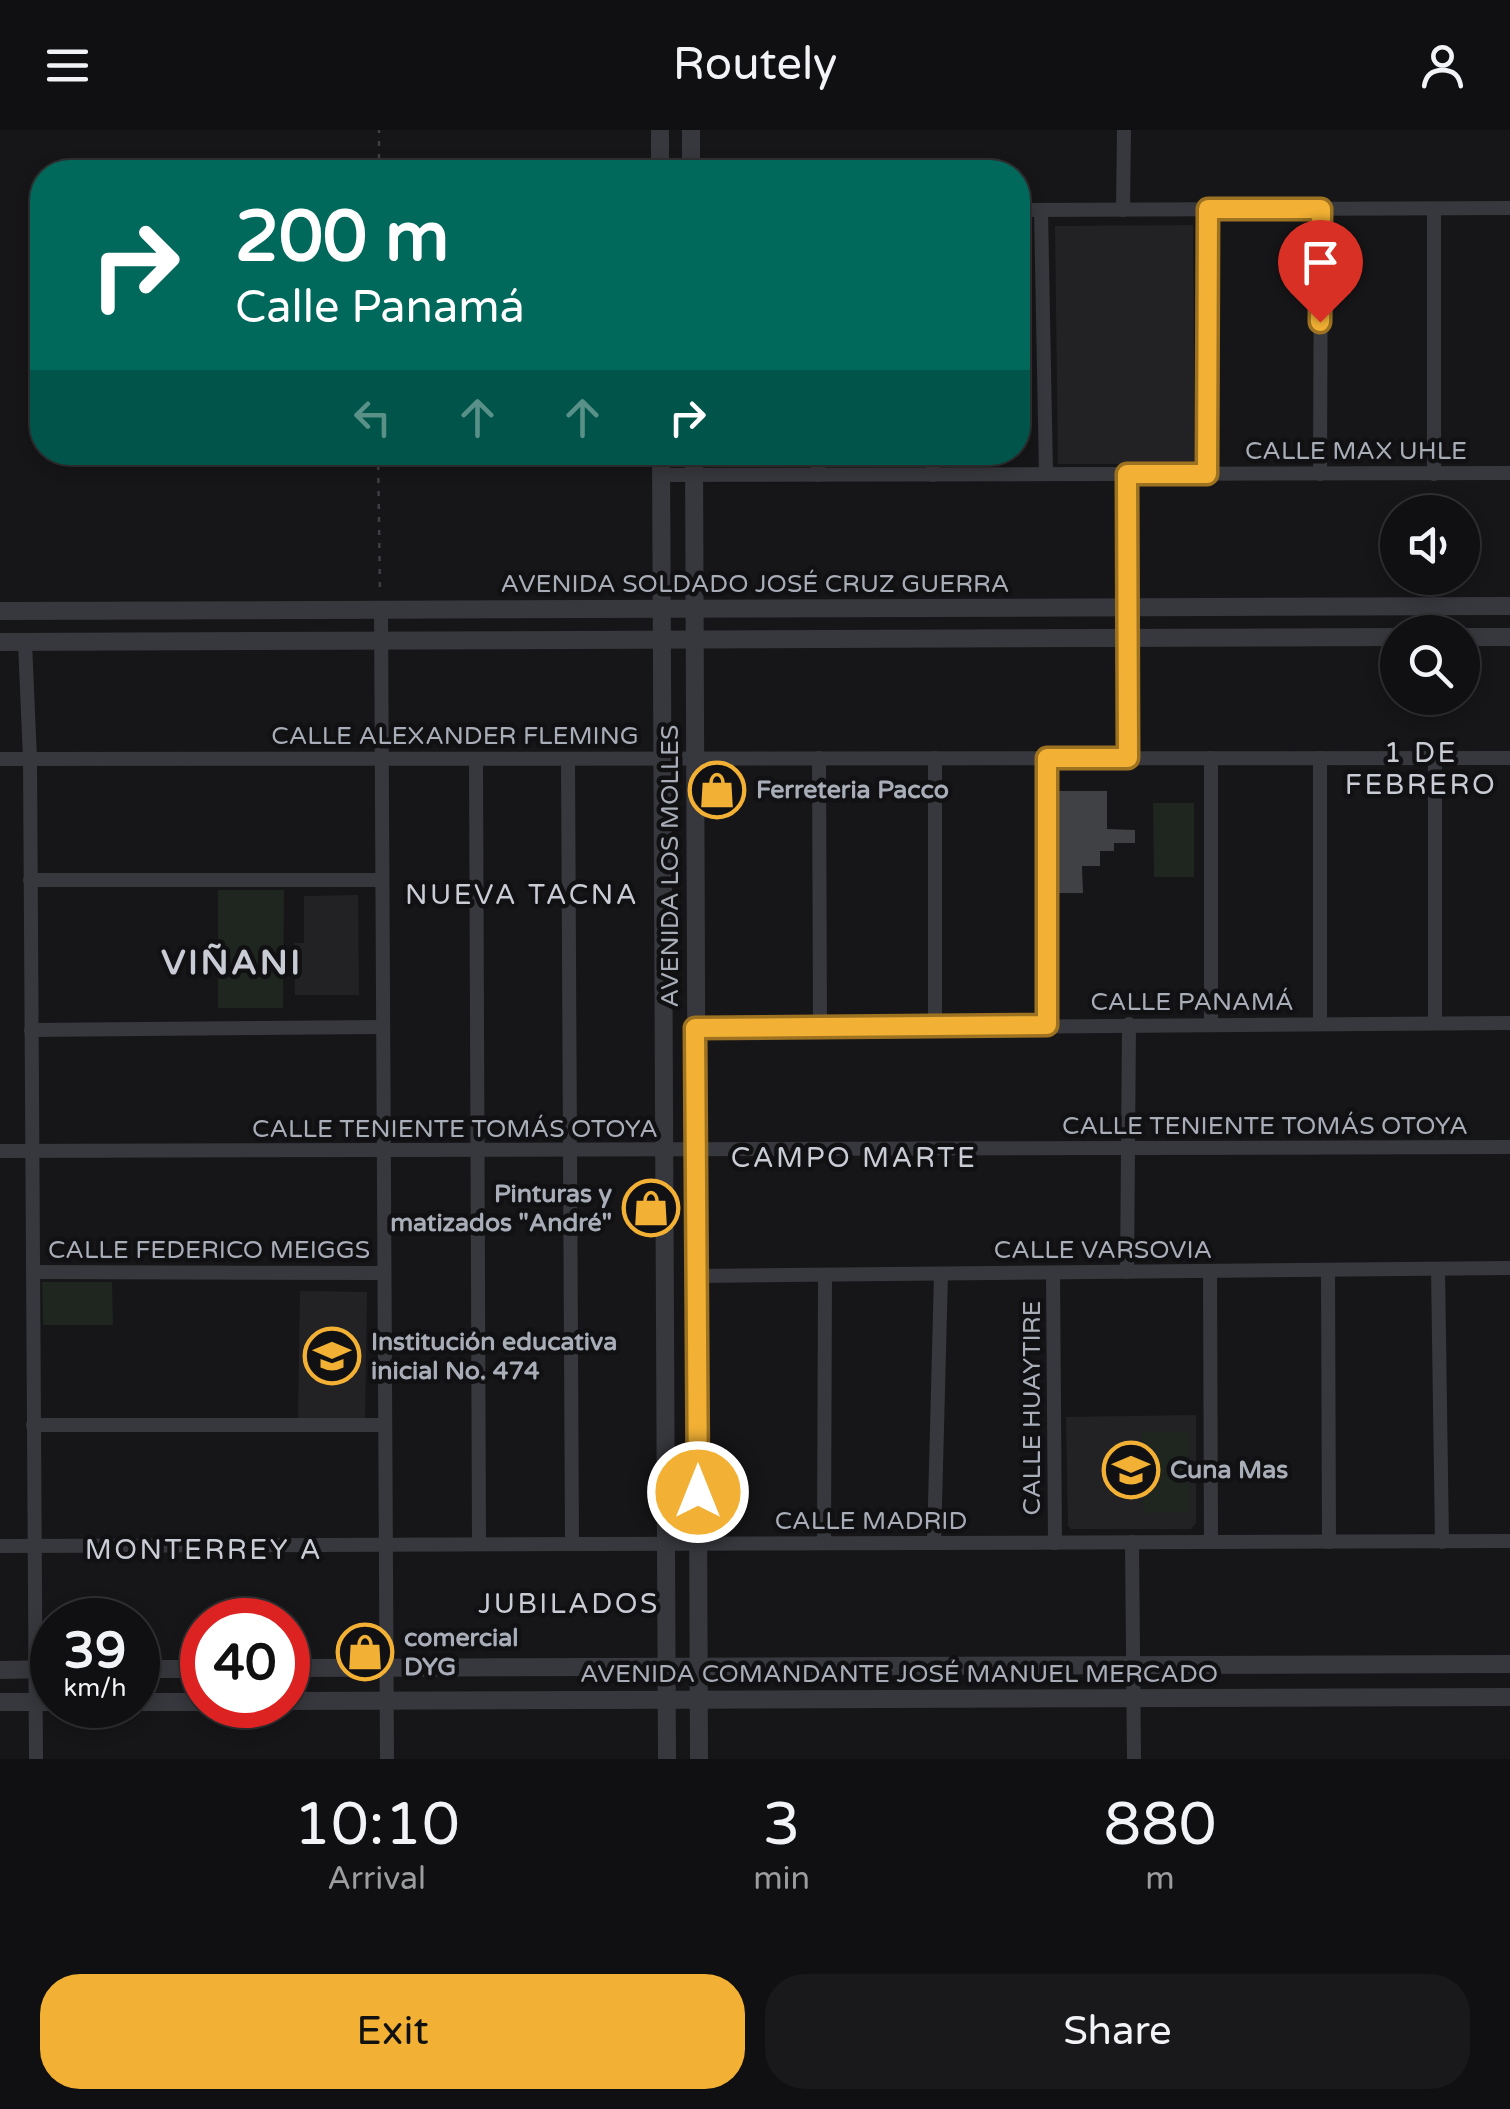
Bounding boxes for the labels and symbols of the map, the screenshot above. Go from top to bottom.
pin [1278,220,1363,323]
street label: CALLE MAX UHLE [1245,436,1467,466]
street label: AVENIDA SOLDADO JOSÉ CRUZ GUERRA [501,569,1009,599]
street label: CALLE ALEXANDER FLEMING [271,721,639,751]
street label: AVENIDA LOS MOLLES [655,725,685,1007]
district label: 1 DE FEBRERO [1345,736,1497,802]
shop icon: Ferreteria Pacco [687,760,747,820]
place label: Ferreteria Pacco [756,775,949,805]
district label: NUEVA TACNA [405,878,639,912]
district label: VIÑANI [161,942,303,984]
street label: CALLE PANAMÁ [1090,987,1294,1017]
street label: CALLE TENIENTE TOMÁS OTOYA [1062,1111,1468,1141]
street label: CALLE TENIENTE TOMÁS OTOYA [252,1114,658,1144]
district label: CAMPO MARTE [731,1141,977,1175]
shop icon: Pinturas y matizados "André" [621,1178,681,1238]
place label: Pinturas y matizados "André" [390,1179,613,1238]
street label: CALLE FEDERICO MEIGGS [48,1235,370,1265]
street label: CALLE VARSOVIA [994,1235,1212,1265]
street label: CALLE HUAYTIRE [1017,1301,1047,1515]
school or university icon: Institución educativa inicial No. 474 [302,1326,362,1386]
place label: Institución educativa inicial No. 474 [371,1327,617,1386]
position arrow [646,1440,750,1544]
school or university icon: Cuna Mas [1101,1440,1161,1500]
place label: Cuna Mas [1170,1455,1288,1485]
street label: CALLE MADRID [775,1506,967,1536]
district label: MONTERREY A [85,1533,323,1567]
district label: JUBILADOS [478,1587,660,1621]
speed limit sign: 40 [180,1598,310,1728]
shop icon: comercial DYG [335,1622,395,1682]
place label: comercial DYG [404,1623,519,1682]
street label: AVENIDA COMANDANTE JOSÉ MANUEL MERCADO [580,1659,1218,1689]

